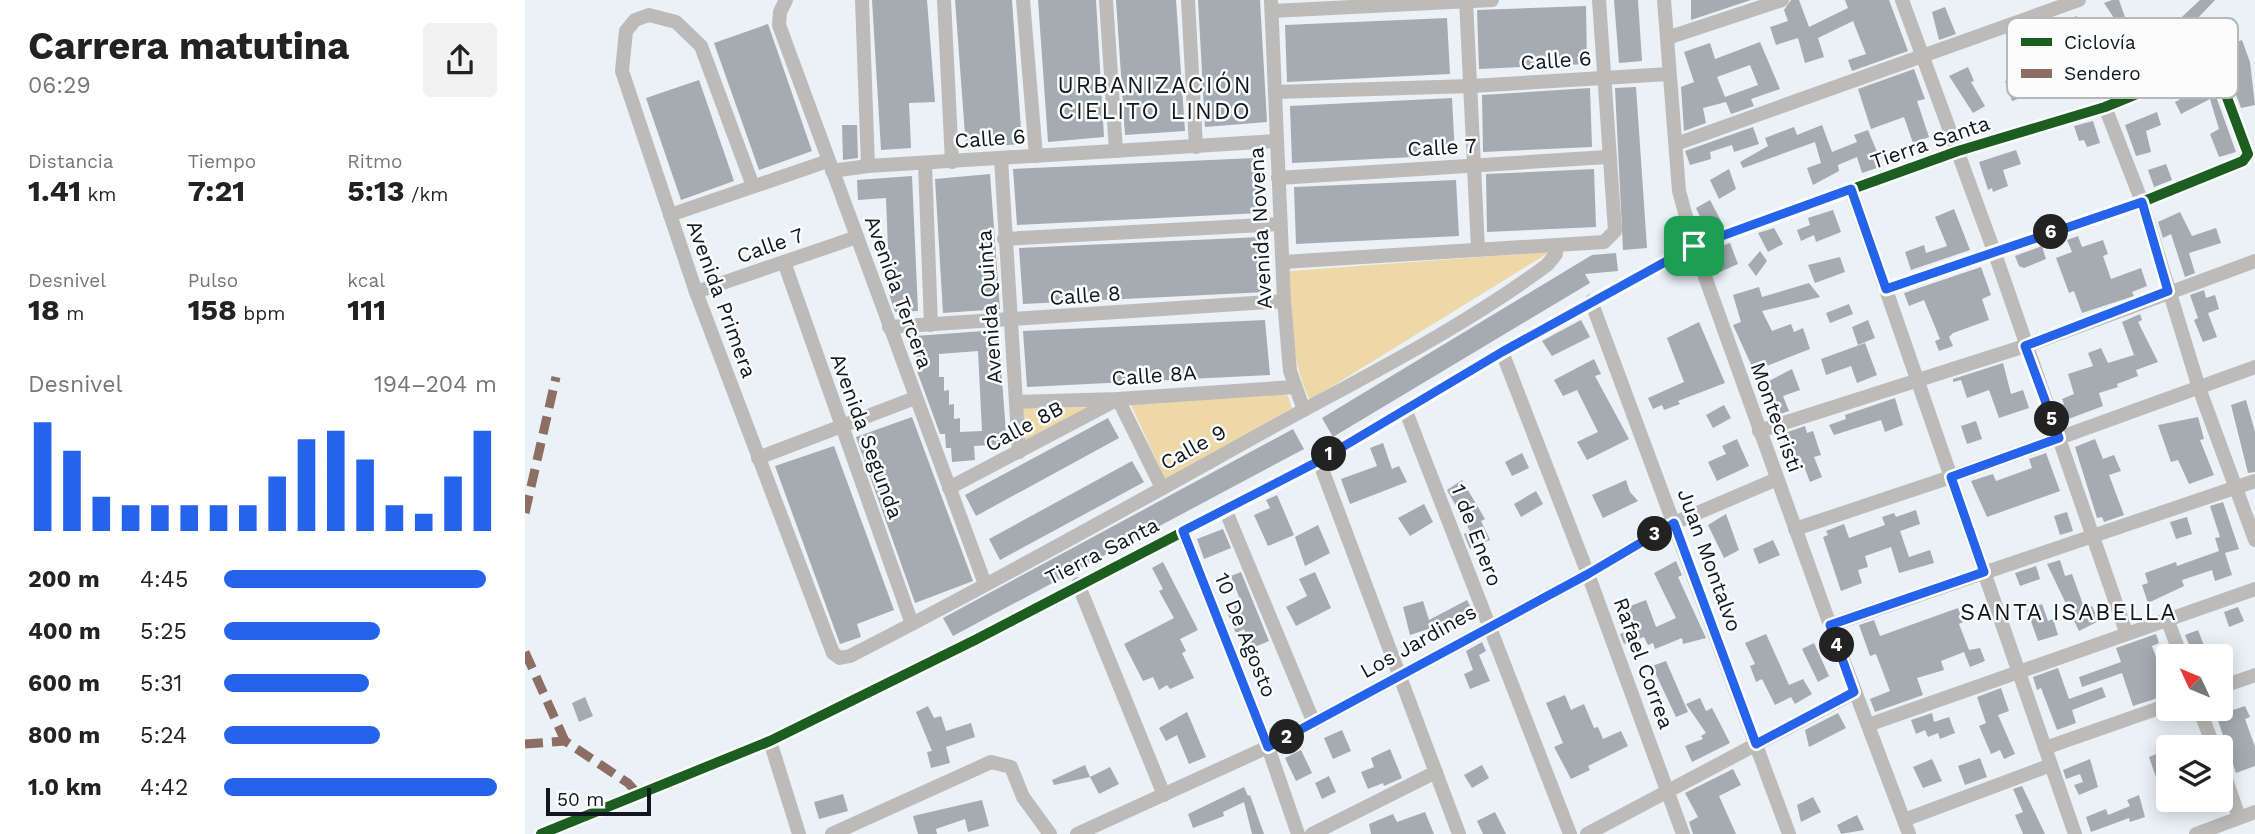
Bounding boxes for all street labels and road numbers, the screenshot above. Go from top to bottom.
street label: Calle 6 [1520,45,1592,75]
street label: Tierra Santa [1867,110,1993,174]
street label: Calle 6 [954,123,1026,153]
street label: Calle 7 [1407,133,1478,161]
street label: Avenida Novena [1243,146,1277,310]
street label: Avenida Tercera [860,212,938,372]
street label: Avenida Primera [682,217,762,381]
street label: Calle 7 [733,222,807,268]
street label: Avenida Quinta [971,229,1007,385]
street label: Calle 8 [1049,280,1121,310]
street label: Avenida Segunda [825,350,909,522]
street label: Montecristi [1746,358,1808,476]
street label: Calle 8A [1111,360,1198,390]
street label: Calle 8B [981,395,1067,457]
street label: Calle 9 [1156,419,1230,475]
street label: 1 de Enero [1446,481,1508,589]
street label: Juan Montalvo [1673,485,1747,635]
street label: Tierra Santa [1041,512,1163,590]
street label: 10 De Agosto [1210,569,1282,701]
street label: Rafael Correa [1609,594,1679,732]
street label: Los Jardines [1355,599,1481,683]

